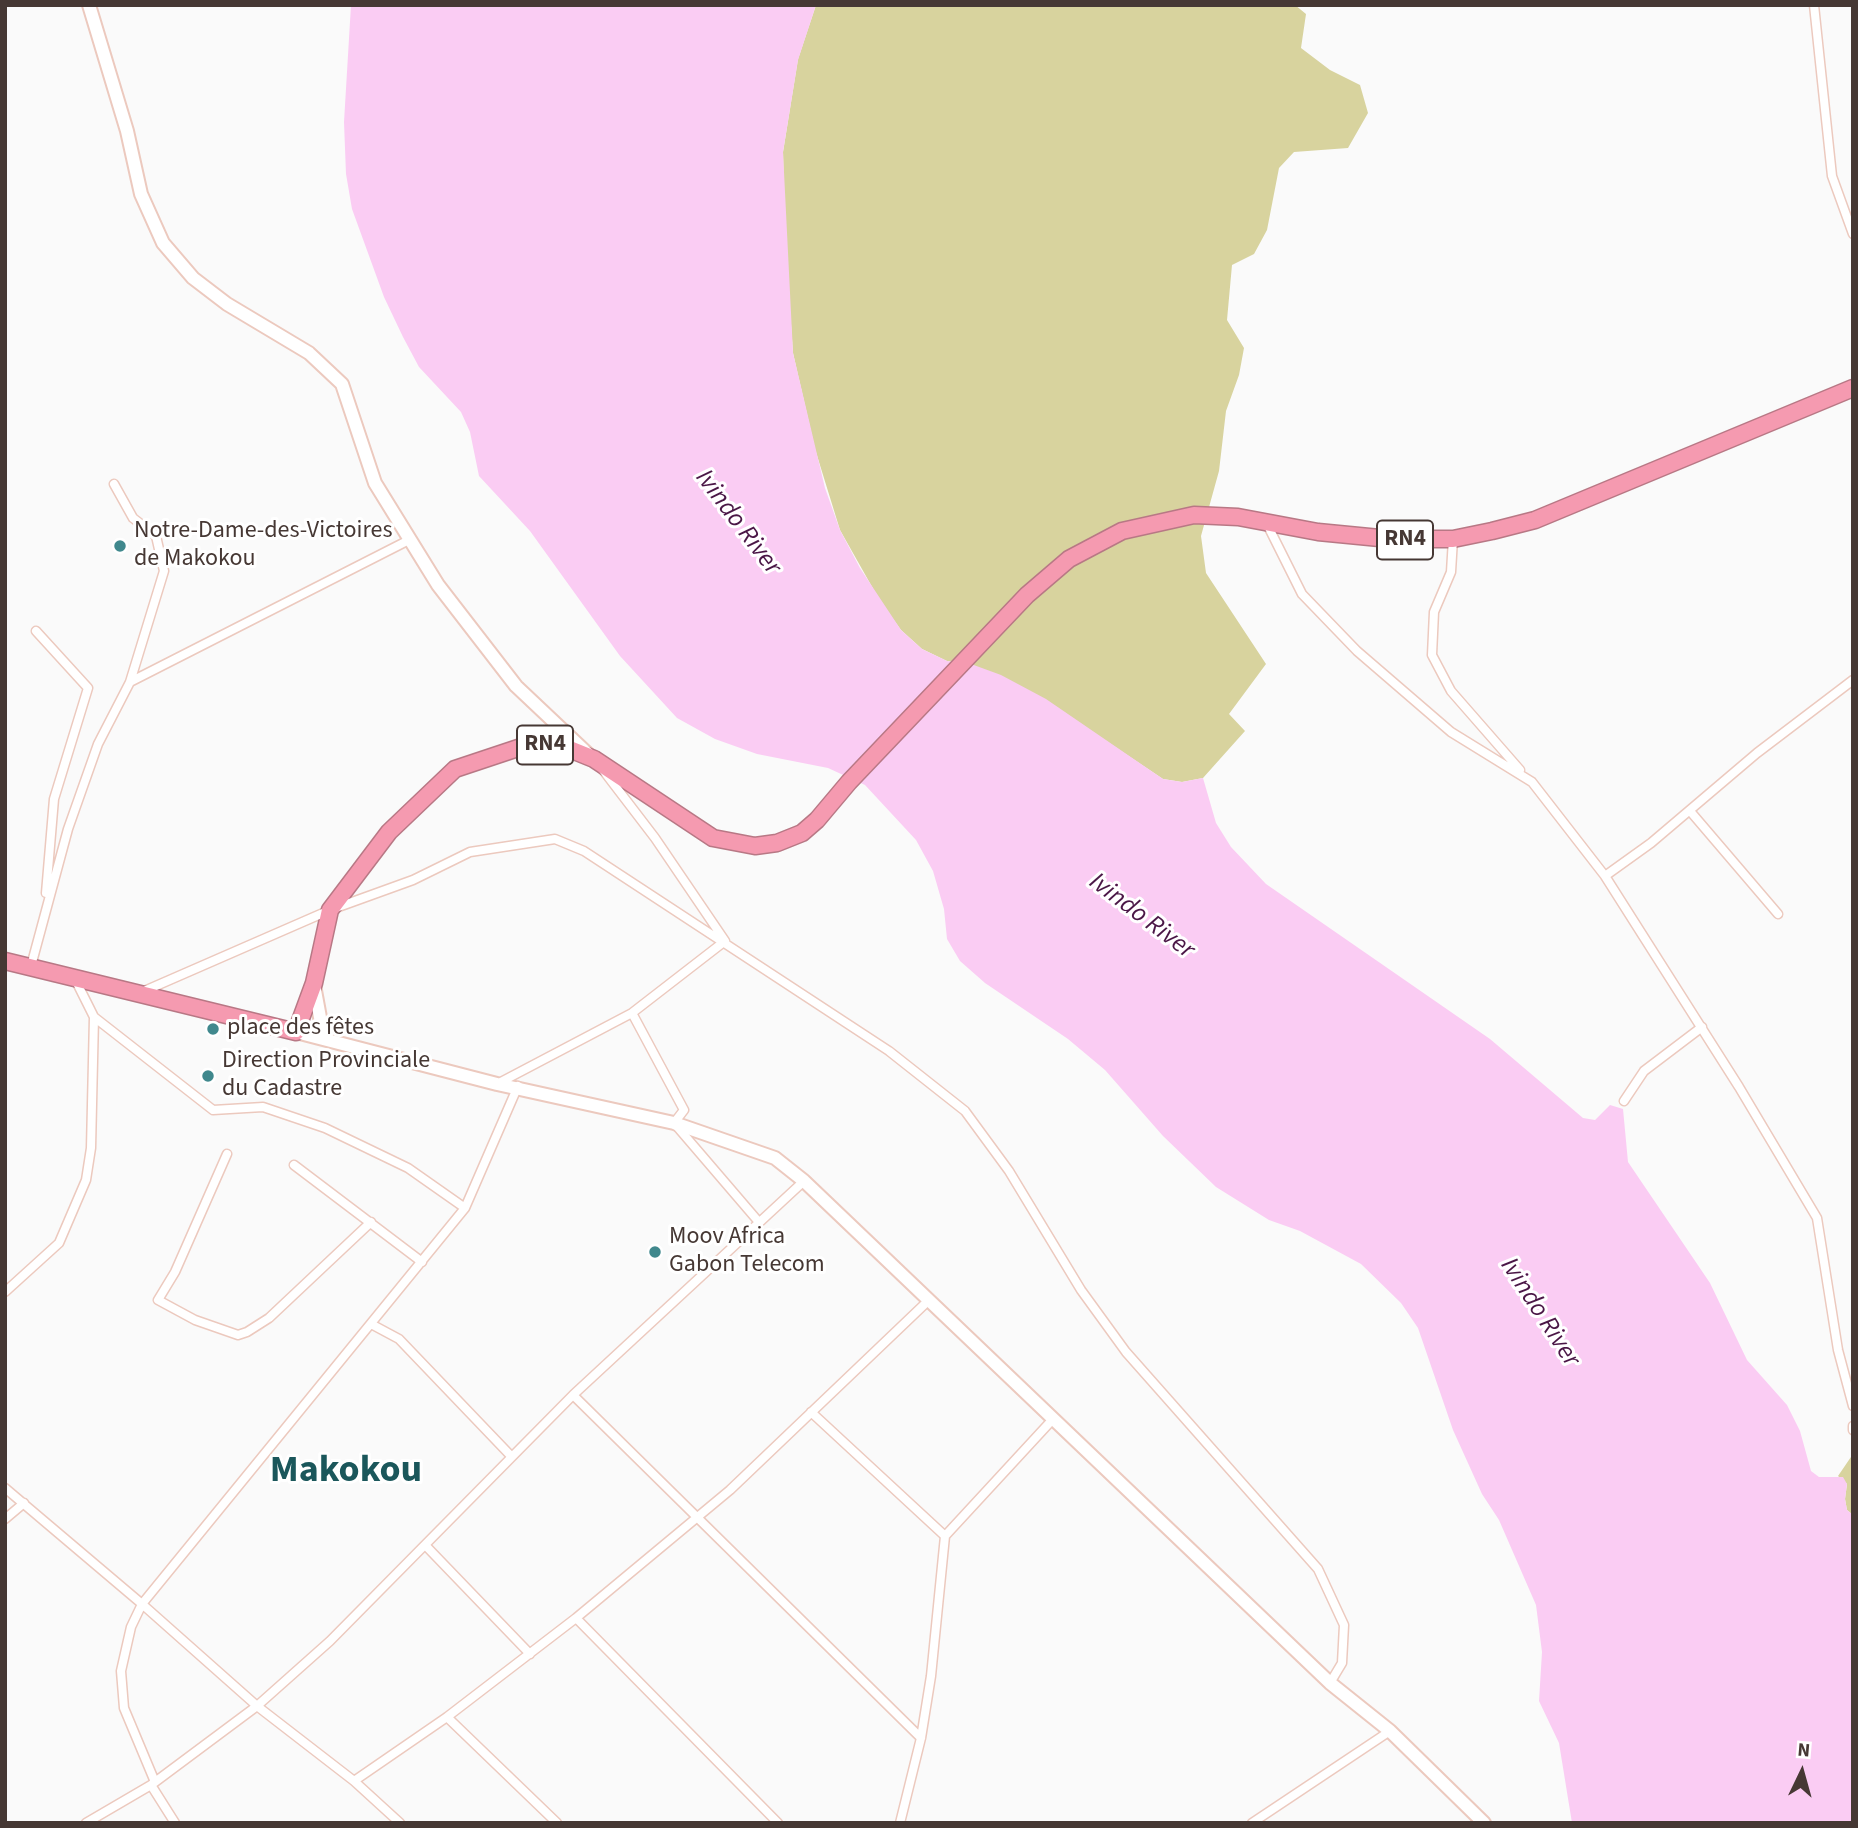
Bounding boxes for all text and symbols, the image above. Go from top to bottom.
water label: Ivindo River [687,464,787,582]
place label: Notre-Dame-des-Victoires de Makokou [134,518,393,574]
road number: RN4 [1377,520,1433,560]
marker: Notre-Dame-des-Victoires de Makokou [112,538,128,554]
road number: RN4 [517,726,573,764]
water label: Ivindo River [1082,867,1200,967]
place label: place des fêtes [227,1015,374,1043]
marker: place des fêtes [205,1021,221,1037]
place label: Direction Provinciale du Cadastre [222,1048,430,1104]
marker: Direction Provinciale du Cadastre [200,1068,216,1084]
place label: Moov Africa Gabon Telecom [669,1224,825,1280]
marker: Moov Africa Gabon Telecom [647,1244,663,1260]
water label: Ivindo River [1492,1253,1586,1373]
district label: Makokou [270,1450,422,1496]
north arrow [1767,1737,1837,1807]
text: N [1796,1737,1811,1765]

